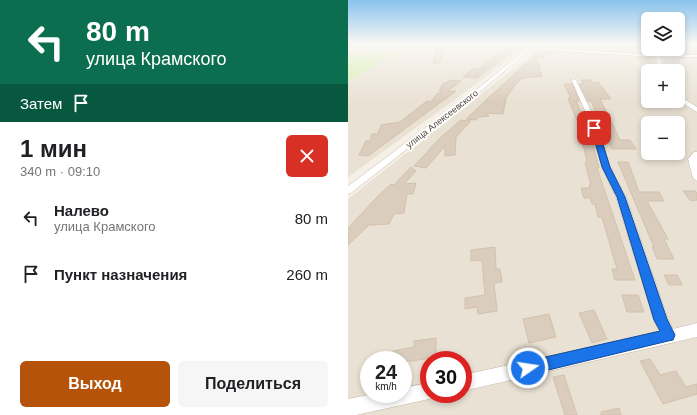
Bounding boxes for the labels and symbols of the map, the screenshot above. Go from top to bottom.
street label: улица Алексеевского [404,88,480,150]
pin [577,111,611,145]
position arrow [507,347,549,389]
speed limit sign: 30 [420,351,472,403]

